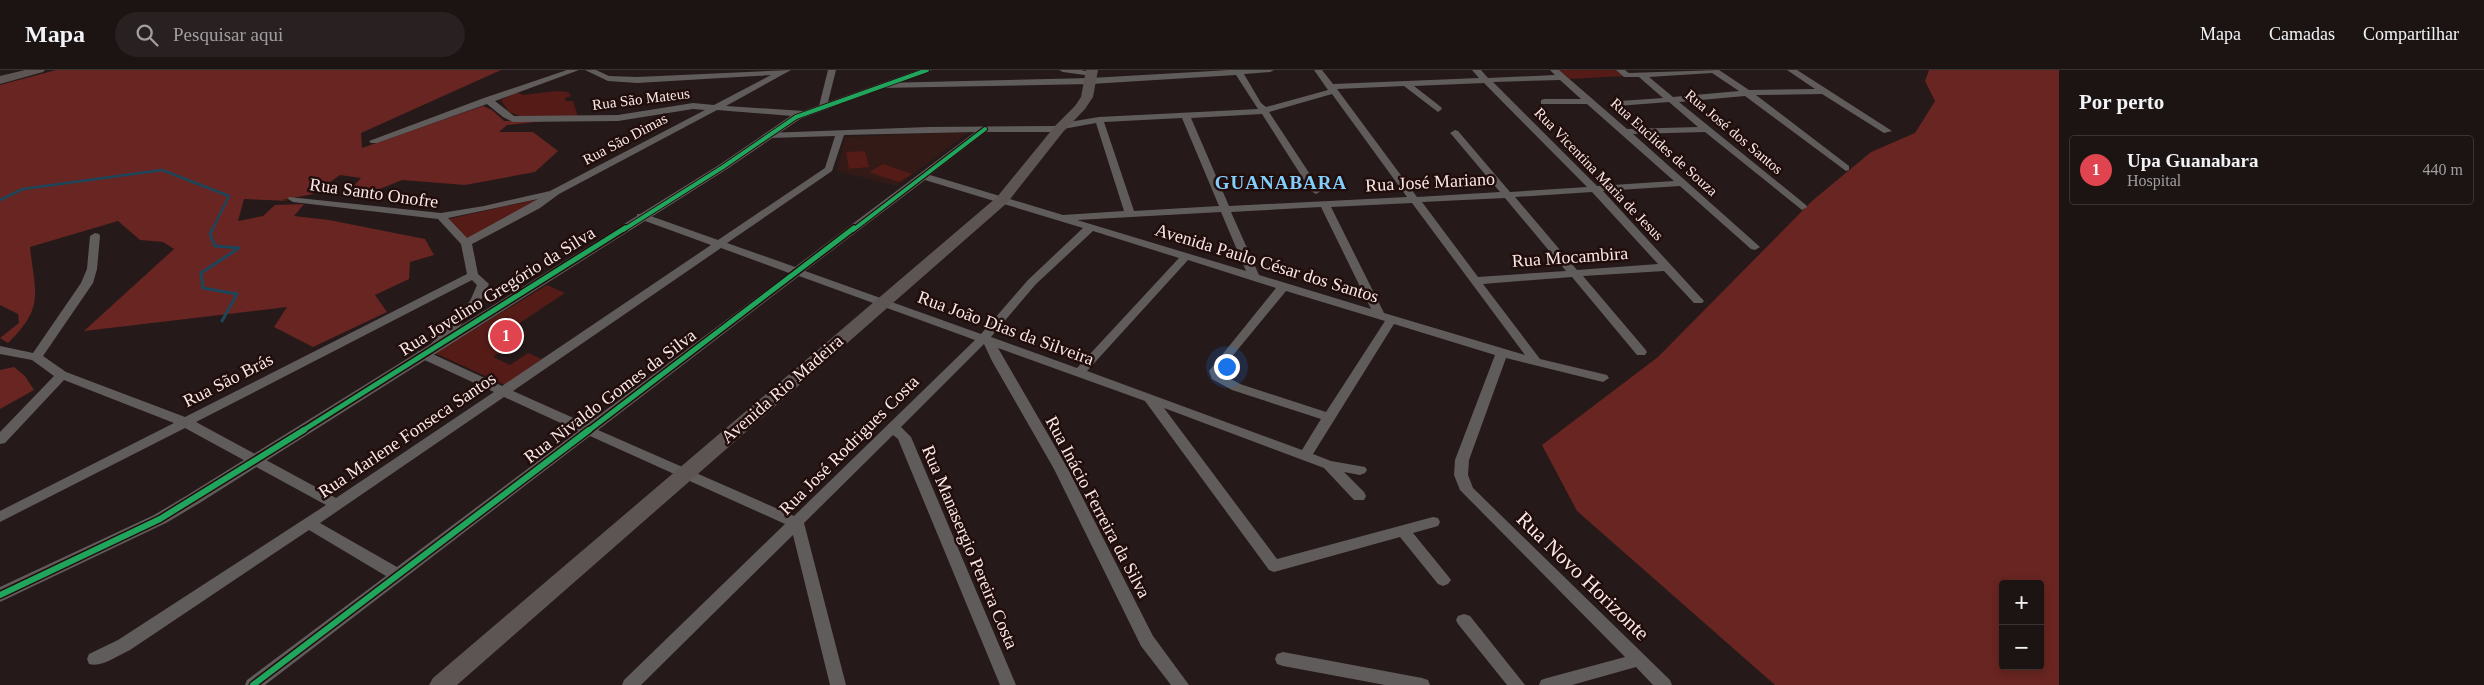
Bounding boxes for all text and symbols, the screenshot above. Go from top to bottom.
search box [115,12,465,57]
text: Mapa [25,21,85,47]
icon: search [133,21,161,49]
text: Pesquisar aqui [173,24,283,45]
text: Mapa [2200,24,2241,44]
text: Camadas [2269,24,2335,44]
text: Compartilhar [2363,24,2459,44]
street label: Rua São Mateus [591,85,691,113]
street label: Rua José dos Santos [1682,87,1786,177]
text: Por perto [2079,90,2164,114]
street label: Rua Euclides de Souza [1607,95,1721,199]
street label: Rua Vicentina Maria de Jesus [1531,104,1667,244]
street label: Rua São Dimas [580,110,670,168]
text: Upa Guanabara [2127,150,2258,171]
text: 1 [2092,161,2100,178]
text: 440 m [2423,161,2463,178]
street label: Rua José Mariano [1365,169,1495,195]
district label: GUANABARA [1215,172,1347,193]
text: Hospital [2127,172,2181,189]
street label: Rua Santo Onofre [308,174,440,212]
street label: Avenida Paulo César dos Santos [1153,219,1381,307]
street label: Rua Jovelino Gregório da Silva [395,222,599,360]
street label: Rua Mocambira [1511,243,1629,271]
street label: Rua João Dias da Silveira [915,287,1097,369]
pin: 1 [490,317,522,355]
street label: Rua Nivaldo Gomes da Silva [520,325,700,467]
street label: Avenida Rio Madeira [717,331,847,447]
street label: Rua São Brás [180,349,276,411]
your location [1214,354,1240,380]
street label: Rua Marlene Fonseca Santos [315,368,499,502]
street label: Rua José Rodrigues Costa [775,371,923,519]
street label: Rua Inácio Ferreira da Silva [1042,413,1154,601]
street label: Rua Manasergio Pereira Costa [918,442,1022,652]
street label: Rua Novo Horizonte [1512,507,1654,645]
map controls [1999,580,2044,670]
button: + [1999,580,2044,625]
button: − [1999,625,2044,670]

